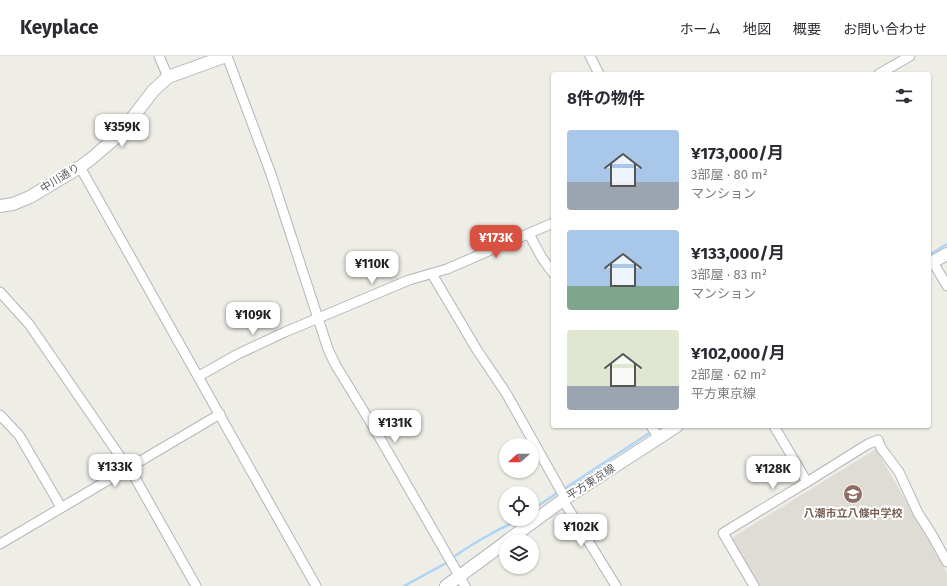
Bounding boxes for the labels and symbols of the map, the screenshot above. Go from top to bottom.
pin: ¥359K [94,114,150,148]
street label: 中川通り [38,161,82,195]
pin: ¥173K [468,225,524,259]
pin: ¥110K [344,251,400,285]
pin: ¥109K [225,302,281,336]
pin: ¥131K [367,410,423,444]
north arrow [499,438,539,478]
pin: ¥133K [87,454,143,488]
pin: ¥128K [745,456,801,490]
street label: 平方東京線 [564,462,618,502]
school or university icon: 八潮市立八條中学校 [842,483,864,505]
place label: 八潮市立八條中学校 [804,507,903,520]
pin: ¥102K [553,514,609,548]

